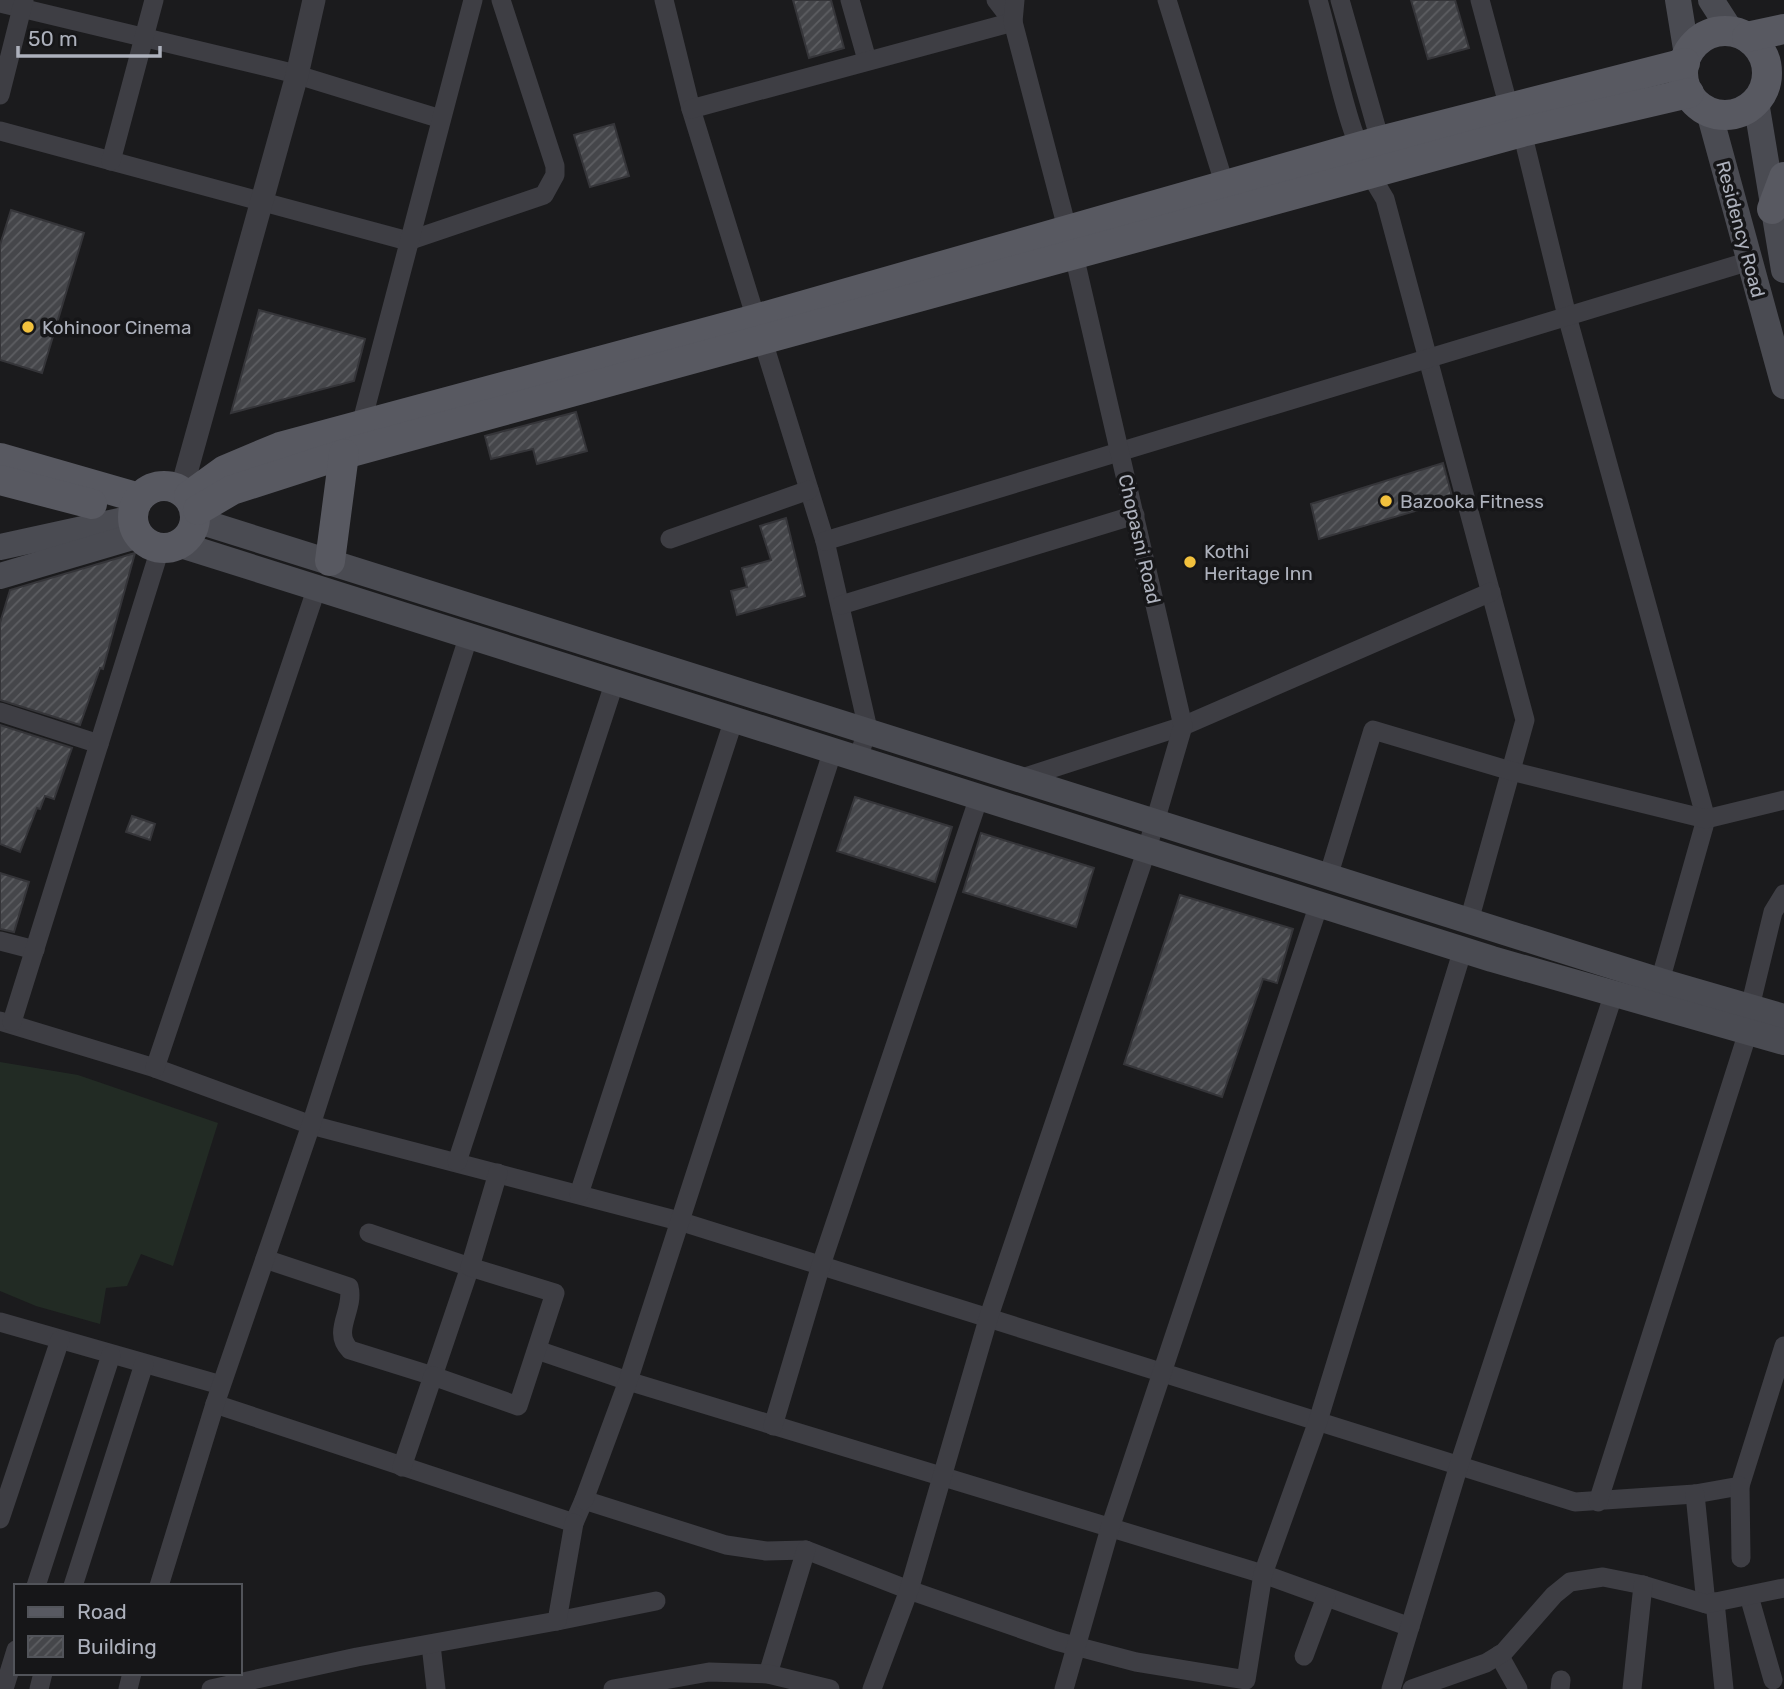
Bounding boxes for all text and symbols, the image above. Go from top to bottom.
scale bar [18,14,159,58]
text: 50 m [28,26,78,51]
street label: Residency Road [1711,158,1770,300]
place label: Kohinoor Cinema [42,316,192,339]
marker: Kohinoor Cinema [20,319,36,335]
street label: Chopasni Road [1113,472,1166,606]
place label: Bazooka Fitness [1400,490,1544,513]
marker: Bazooka Fitness [1378,493,1394,509]
place label: Kothi Heritage Inn [1204,540,1313,585]
marker: Kothi Heritage Inn [1182,554,1198,570]
legend [14,1584,242,1675]
text: Road [77,1599,127,1624]
text: Building [77,1634,157,1659]

